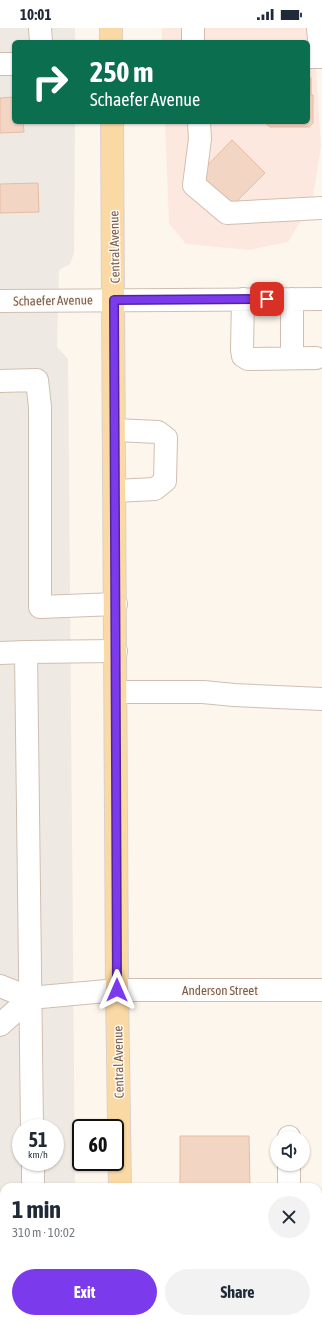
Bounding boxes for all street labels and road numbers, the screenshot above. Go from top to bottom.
street label: Central Avenue [106,210,123,283]
street label: Schaefer Avenue [13,292,93,309]
street label: Anderson Street [182,983,258,998]
street label: Central Avenue [110,1025,127,1098]

